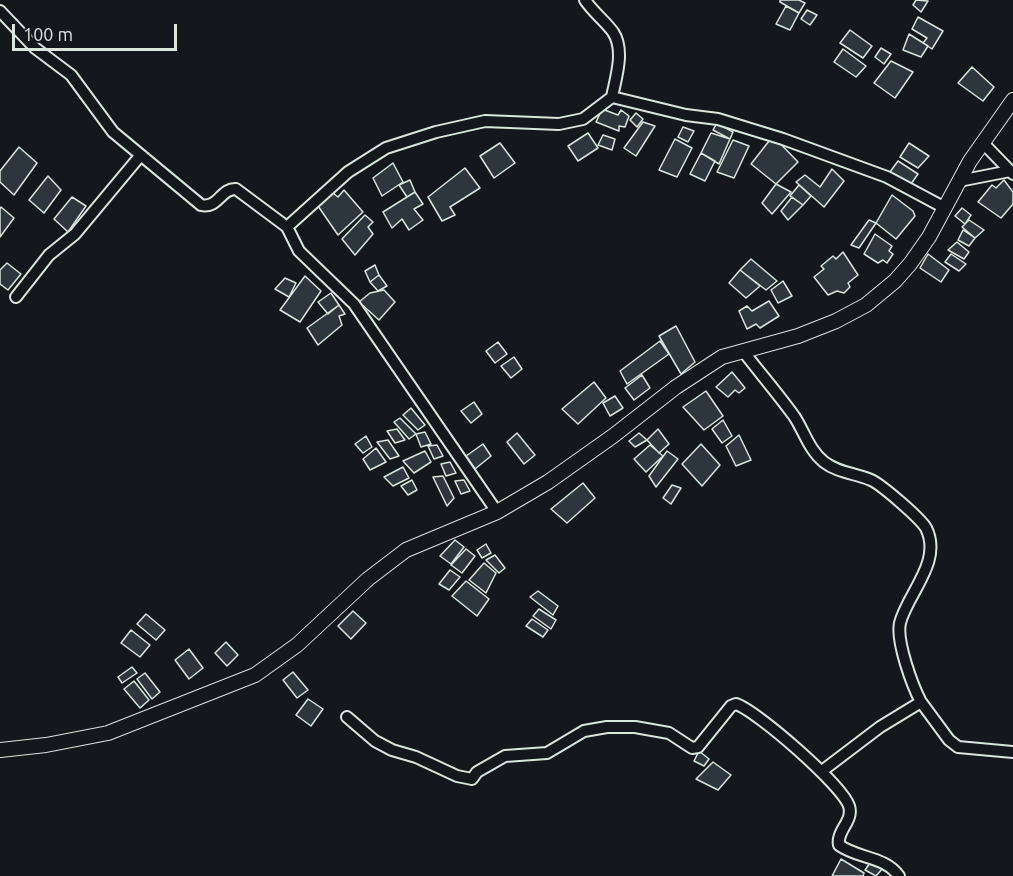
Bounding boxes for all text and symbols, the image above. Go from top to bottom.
scale bar [15,12,180,50]
text: 100 m [23,24,73,44]

